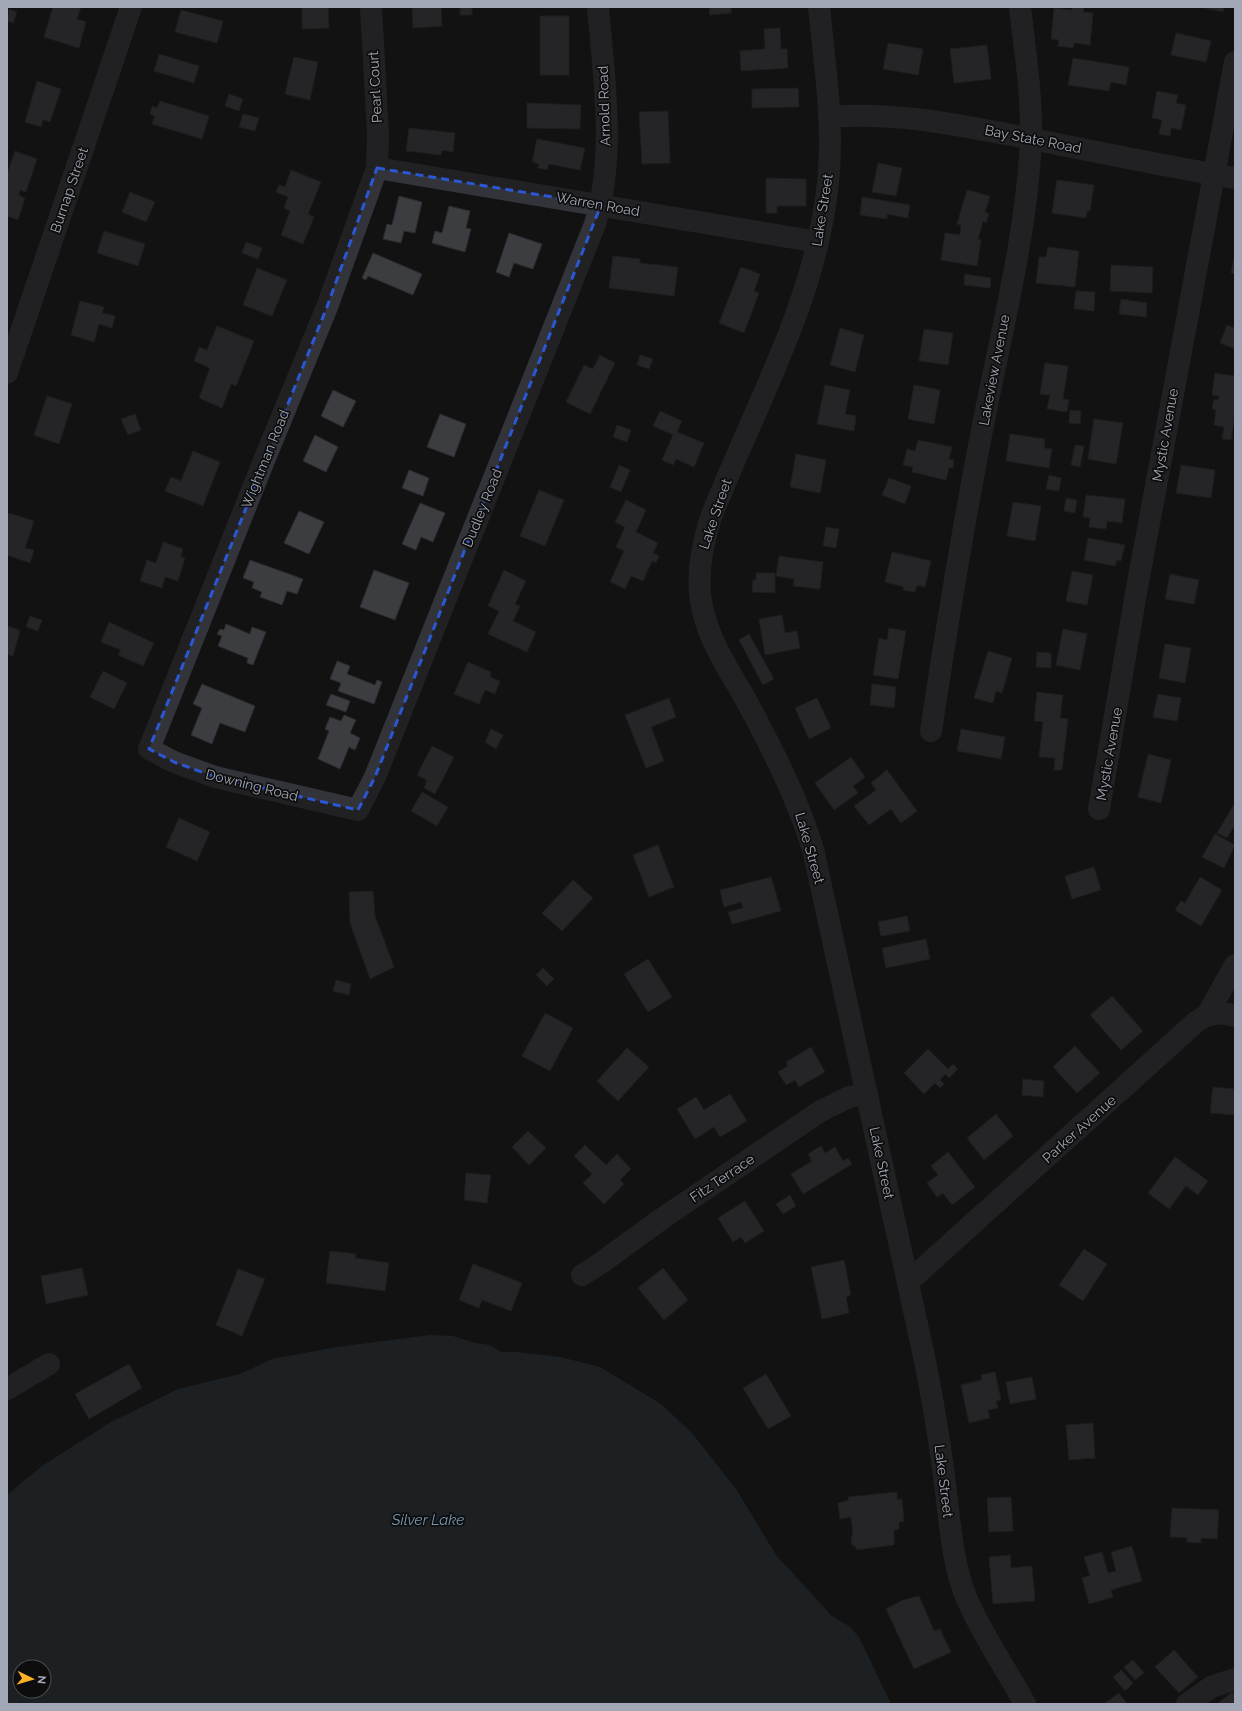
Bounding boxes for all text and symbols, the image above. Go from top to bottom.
street label: Pearl Court [365,50,385,123]
street label: Arnold Road [595,65,613,147]
street label: Bay State Road [983,122,1083,156]
street label: Burnap Street [47,145,91,235]
street label: Lake Street [808,172,836,248]
street label: Warren Road [555,189,641,219]
street label: Lakeview Avenue [975,313,1013,427]
street label: Mystic Avenue [1149,387,1181,483]
street label: Wightman Road [238,407,292,511]
street label: Dudley Road [459,466,505,550]
street label: Lake Street [695,476,735,551]
street label: Mystic Avenue [1093,706,1125,802]
street label: Downing Road [204,766,300,804]
street label: Lake Street [792,810,828,886]
street label: Parker Avenue [1039,1092,1119,1166]
street label: Lake Street [867,1125,898,1201]
street label: Fitz Terrace [687,1151,757,1205]
street label: Lake Street [932,1444,956,1519]
water label: Silver Lake [391,1511,464,1529]
north arrow [12,1659,52,1699]
text: N [35,1675,48,1685]

